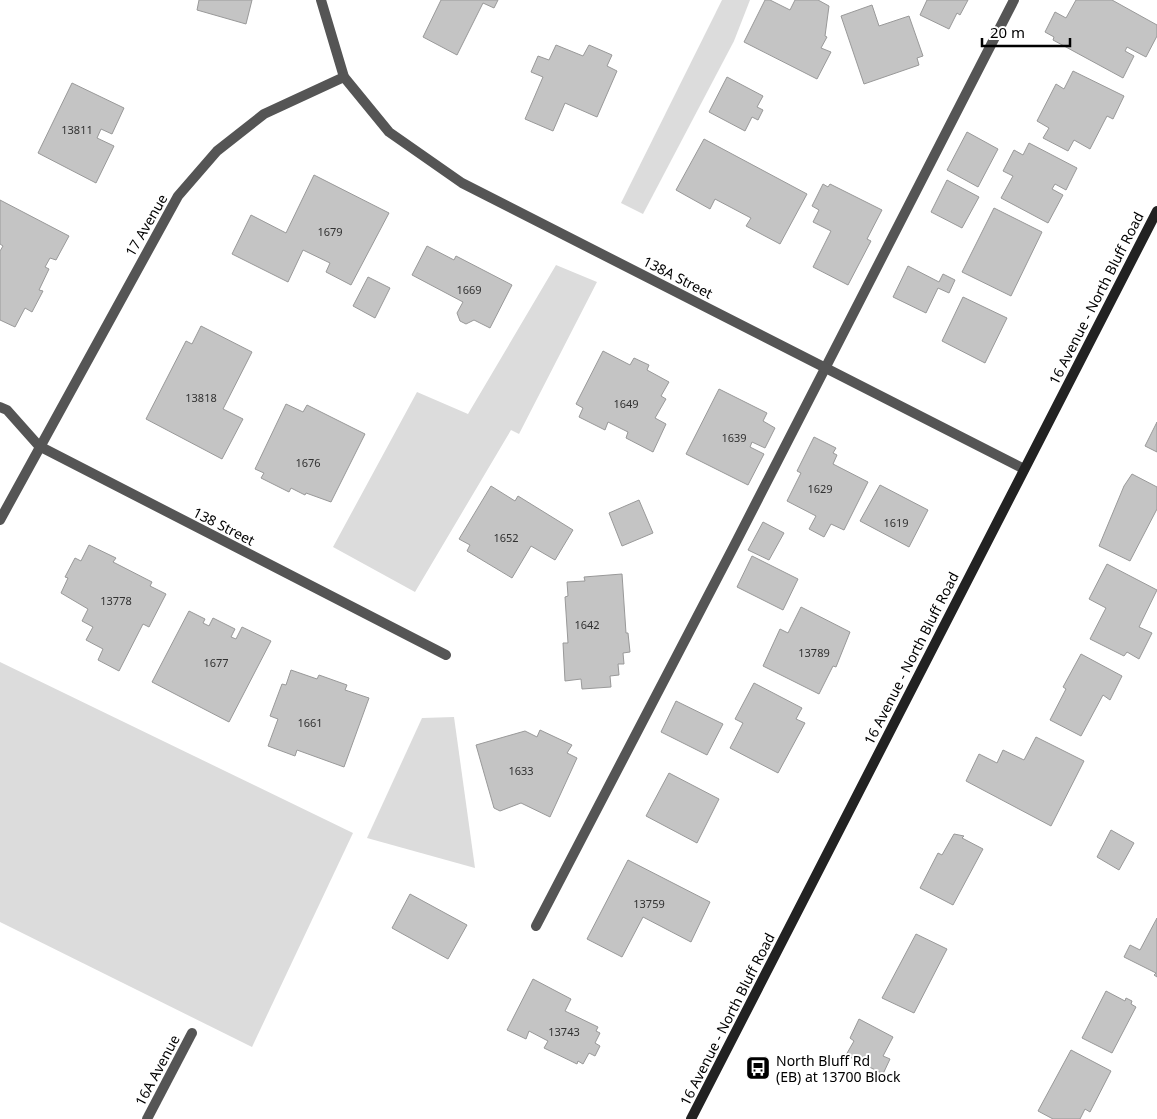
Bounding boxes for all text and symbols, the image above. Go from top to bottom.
scale bar [982,15,1070,47]
text: 20 m [990,22,1025,42]
house number: 13811 [61,122,93,137]
street label: 17 Avenue [121,190,171,260]
street label: 16 Avenue - North Bluff Road [1044,209,1148,387]
house number: 1679 [317,224,343,239]
street label: 138A Street [640,251,716,303]
house number: 1669 [456,282,482,297]
house number: 13818 [185,390,217,405]
house number: 1649 [613,396,639,411]
house number: 1639 [721,430,747,445]
house number: 1676 [295,455,321,470]
house number: 1629 [807,481,833,496]
street label: 138 Street [190,502,258,550]
house number: 1619 [883,515,909,530]
house number: 1652 [493,530,519,545]
street label: 16 Avenue - North Bluff Road [859,569,963,747]
house number: 13778 [100,593,132,608]
house number: 1642 [574,617,600,632]
house number: 13789 [798,645,830,660]
house number: 1677 [203,655,229,670]
house number: 1661 [297,715,323,730]
house number: 1633 [508,763,534,778]
house number: 13759 [633,896,665,911]
street label: 16 Avenue - North Bluff Road [675,930,779,1108]
house number: 13743 [548,1024,580,1039]
street label: 16A Avenue [130,1031,184,1109]
place label: North Bluff Rd (EB) at 13700 Block [776,1051,901,1086]
bus stop icon: North Bluff Rd (EB) at 13700 Block [745,1055,771,1081]

